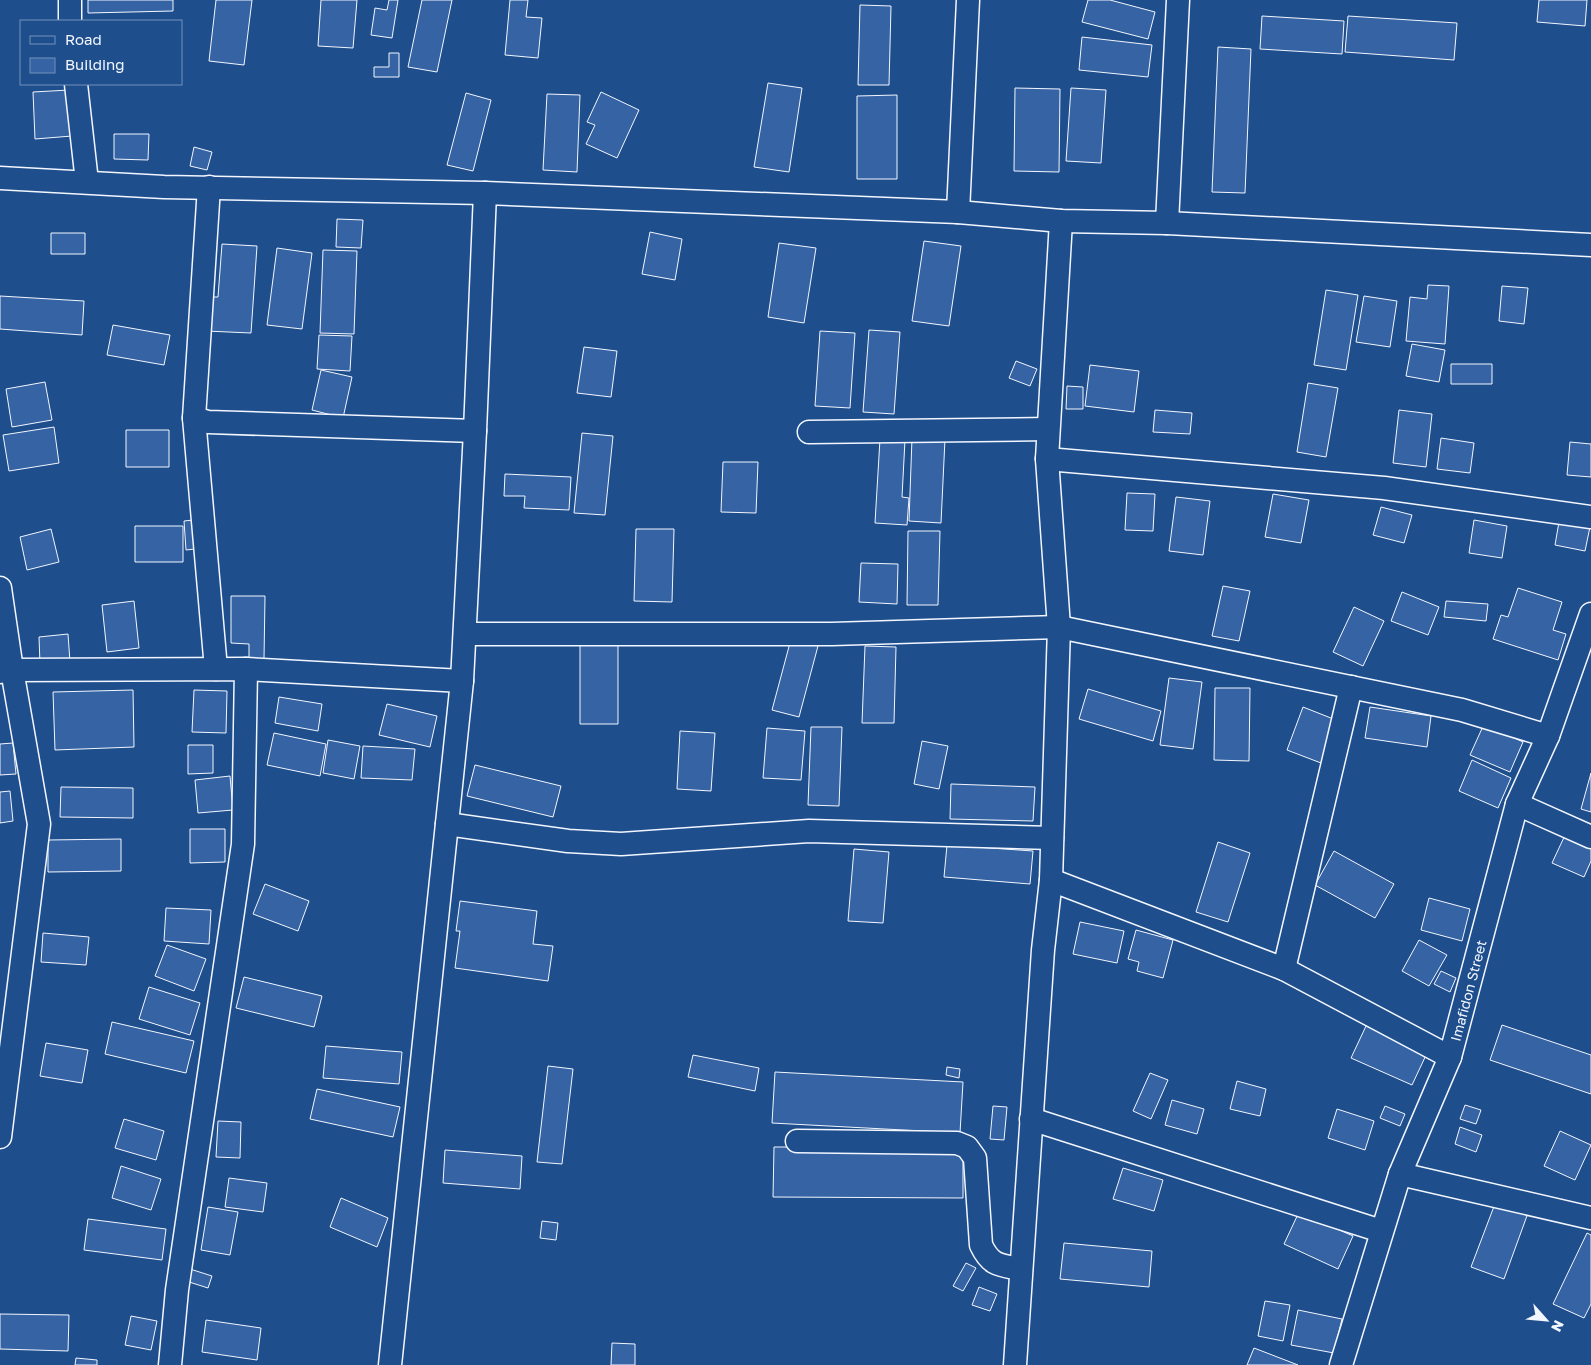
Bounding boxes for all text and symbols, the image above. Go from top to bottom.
legend [20,20,182,85]
text: Road [65,30,102,48]
text: Building [65,55,125,73]
street label: Imafidon Street [1446,938,1489,1043]
north arrow [1521,1295,1571,1345]
text: N [1548,1318,1568,1335]

